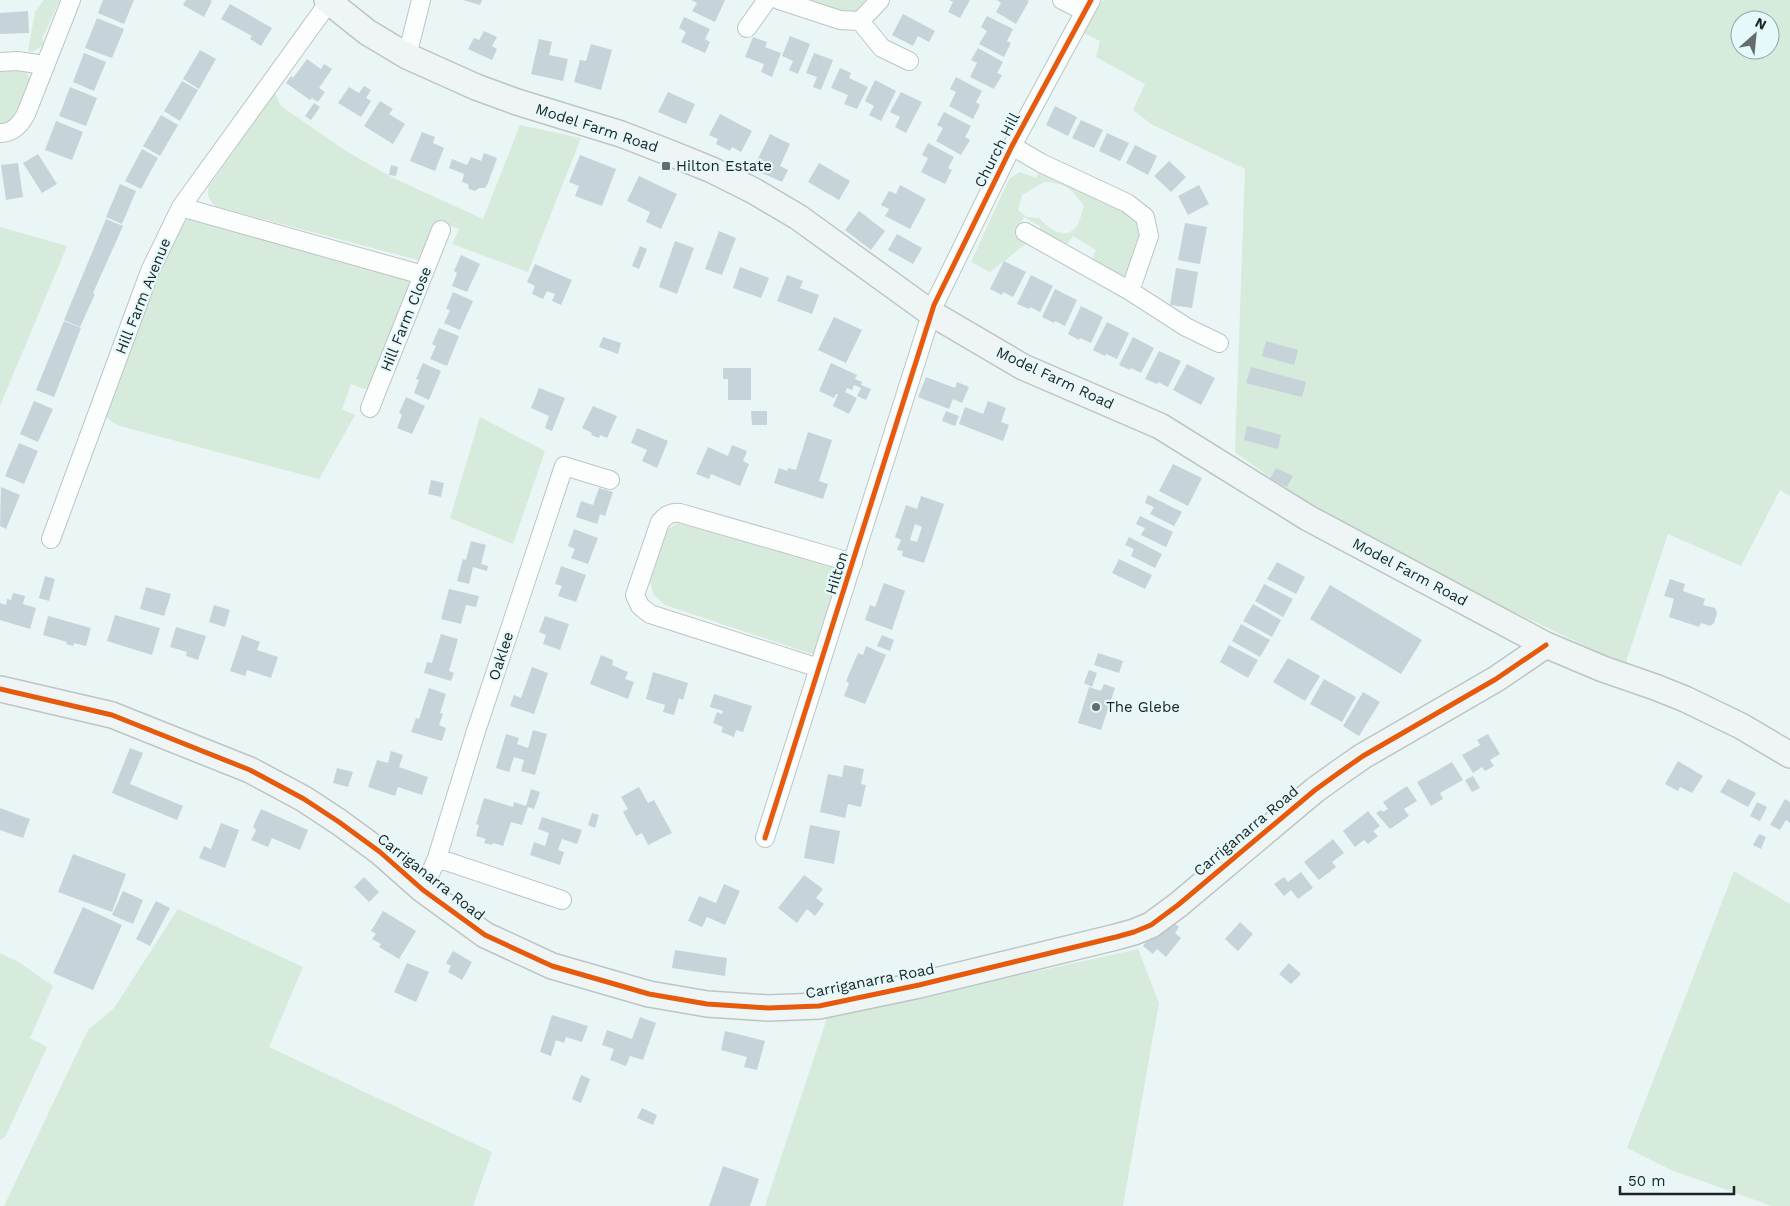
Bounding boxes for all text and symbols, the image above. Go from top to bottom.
north arrow [1730,10,1780,60]
text: N [1753,14,1769,33]
street label: Model Farm Road [533,100,661,156]
street label: Church Hill [970,109,1024,190]
place label: Hilton Estate [676,157,772,175]
marker: Hilton Estate [660,160,672,172]
street label: Hill Farm Avenue [111,235,175,357]
street label: Hill Farm Close [377,264,435,374]
street label: Model Farm Road [993,343,1117,413]
street label: Model Farm Road [1349,534,1471,610]
street label: Hilton [822,549,852,597]
street label: Oaklee [485,629,517,683]
place label: The Glebe [1106,698,1180,716]
marker: The Glebe [1090,701,1102,713]
street label: Carriganarra Road [1190,782,1302,880]
street label: Carriganarra Road [374,830,488,924]
street label: Carriganarra Road [804,960,936,1002]
scale bar [1620,1164,1734,1196]
text: 50 m [1628,1172,1665,1190]

